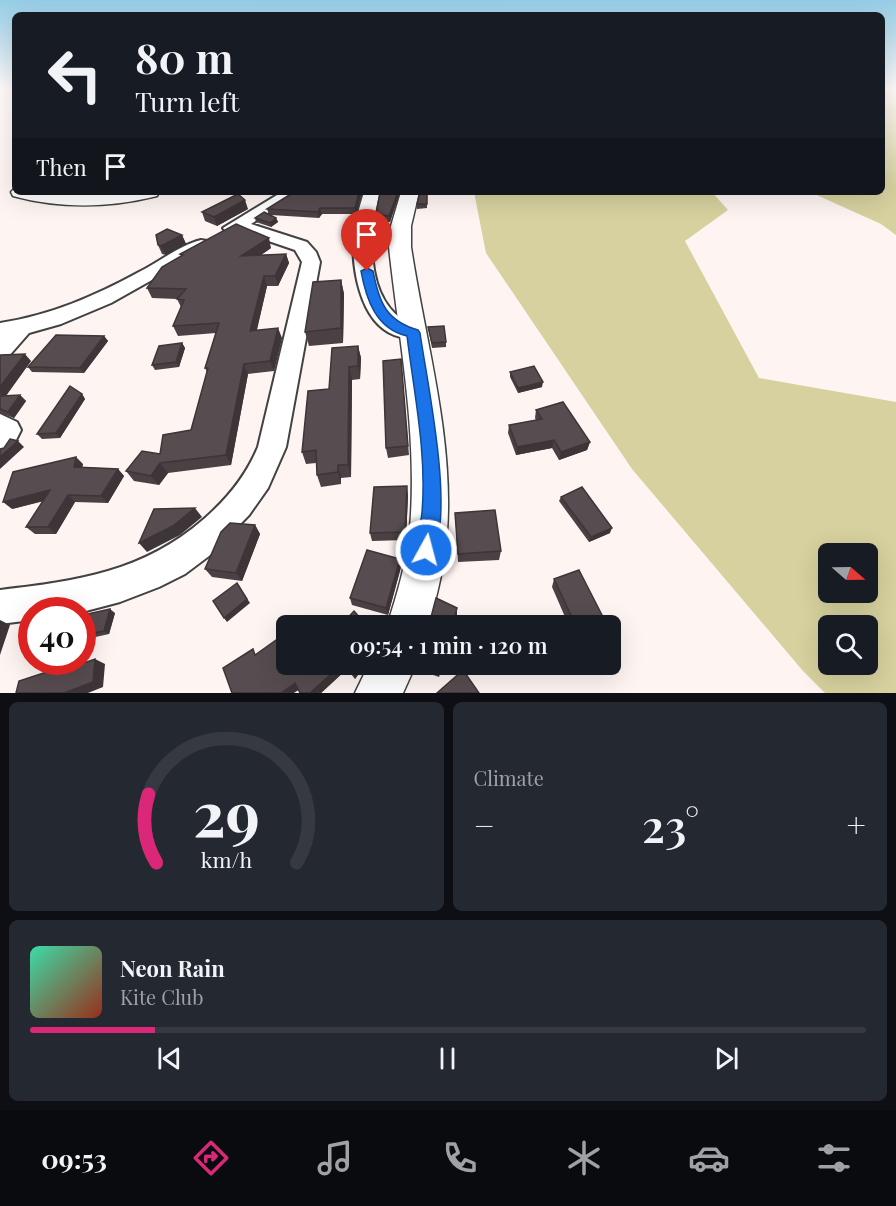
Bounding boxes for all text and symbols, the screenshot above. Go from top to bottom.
text: 80 m [135,29,233,85]
icon: left [36,36,114,114]
text: Turn left [135,83,239,119]
icon: arrive [99,150,132,183]
text: Then [36,152,87,182]
pin [341,209,392,271]
icon: arrive [350,218,383,251]
position arrow [394,518,458,582]
north arrow [818,543,878,603]
map controls [818,543,878,675]
speed limit sign: 40 [18,597,96,675]
button: search [818,615,878,675]
text: 09:54 · 1 min · 120 m [350,630,547,660]
text: Climate [474,764,544,791]
text: 29 [193,769,260,853]
text: 23° [642,794,699,854]
text: − [474,802,495,846]
text: + [847,802,866,846]
text: km/h [201,846,252,874]
text: Neon Rain [120,953,225,983]
text: Kite Club [120,983,204,1010]
icon: previous [153,1042,186,1075]
icon: pause [431,1042,464,1075]
icon: next [710,1042,743,1075]
icon: directions [190,1137,232,1179]
icon: music [314,1137,356,1179]
icon: phone [439,1137,481,1179]
icon: climate [563,1137,605,1179]
icon: car [688,1137,730,1179]
icon: filters [813,1137,855,1179]
text: 09:53 [41,1140,107,1176]

